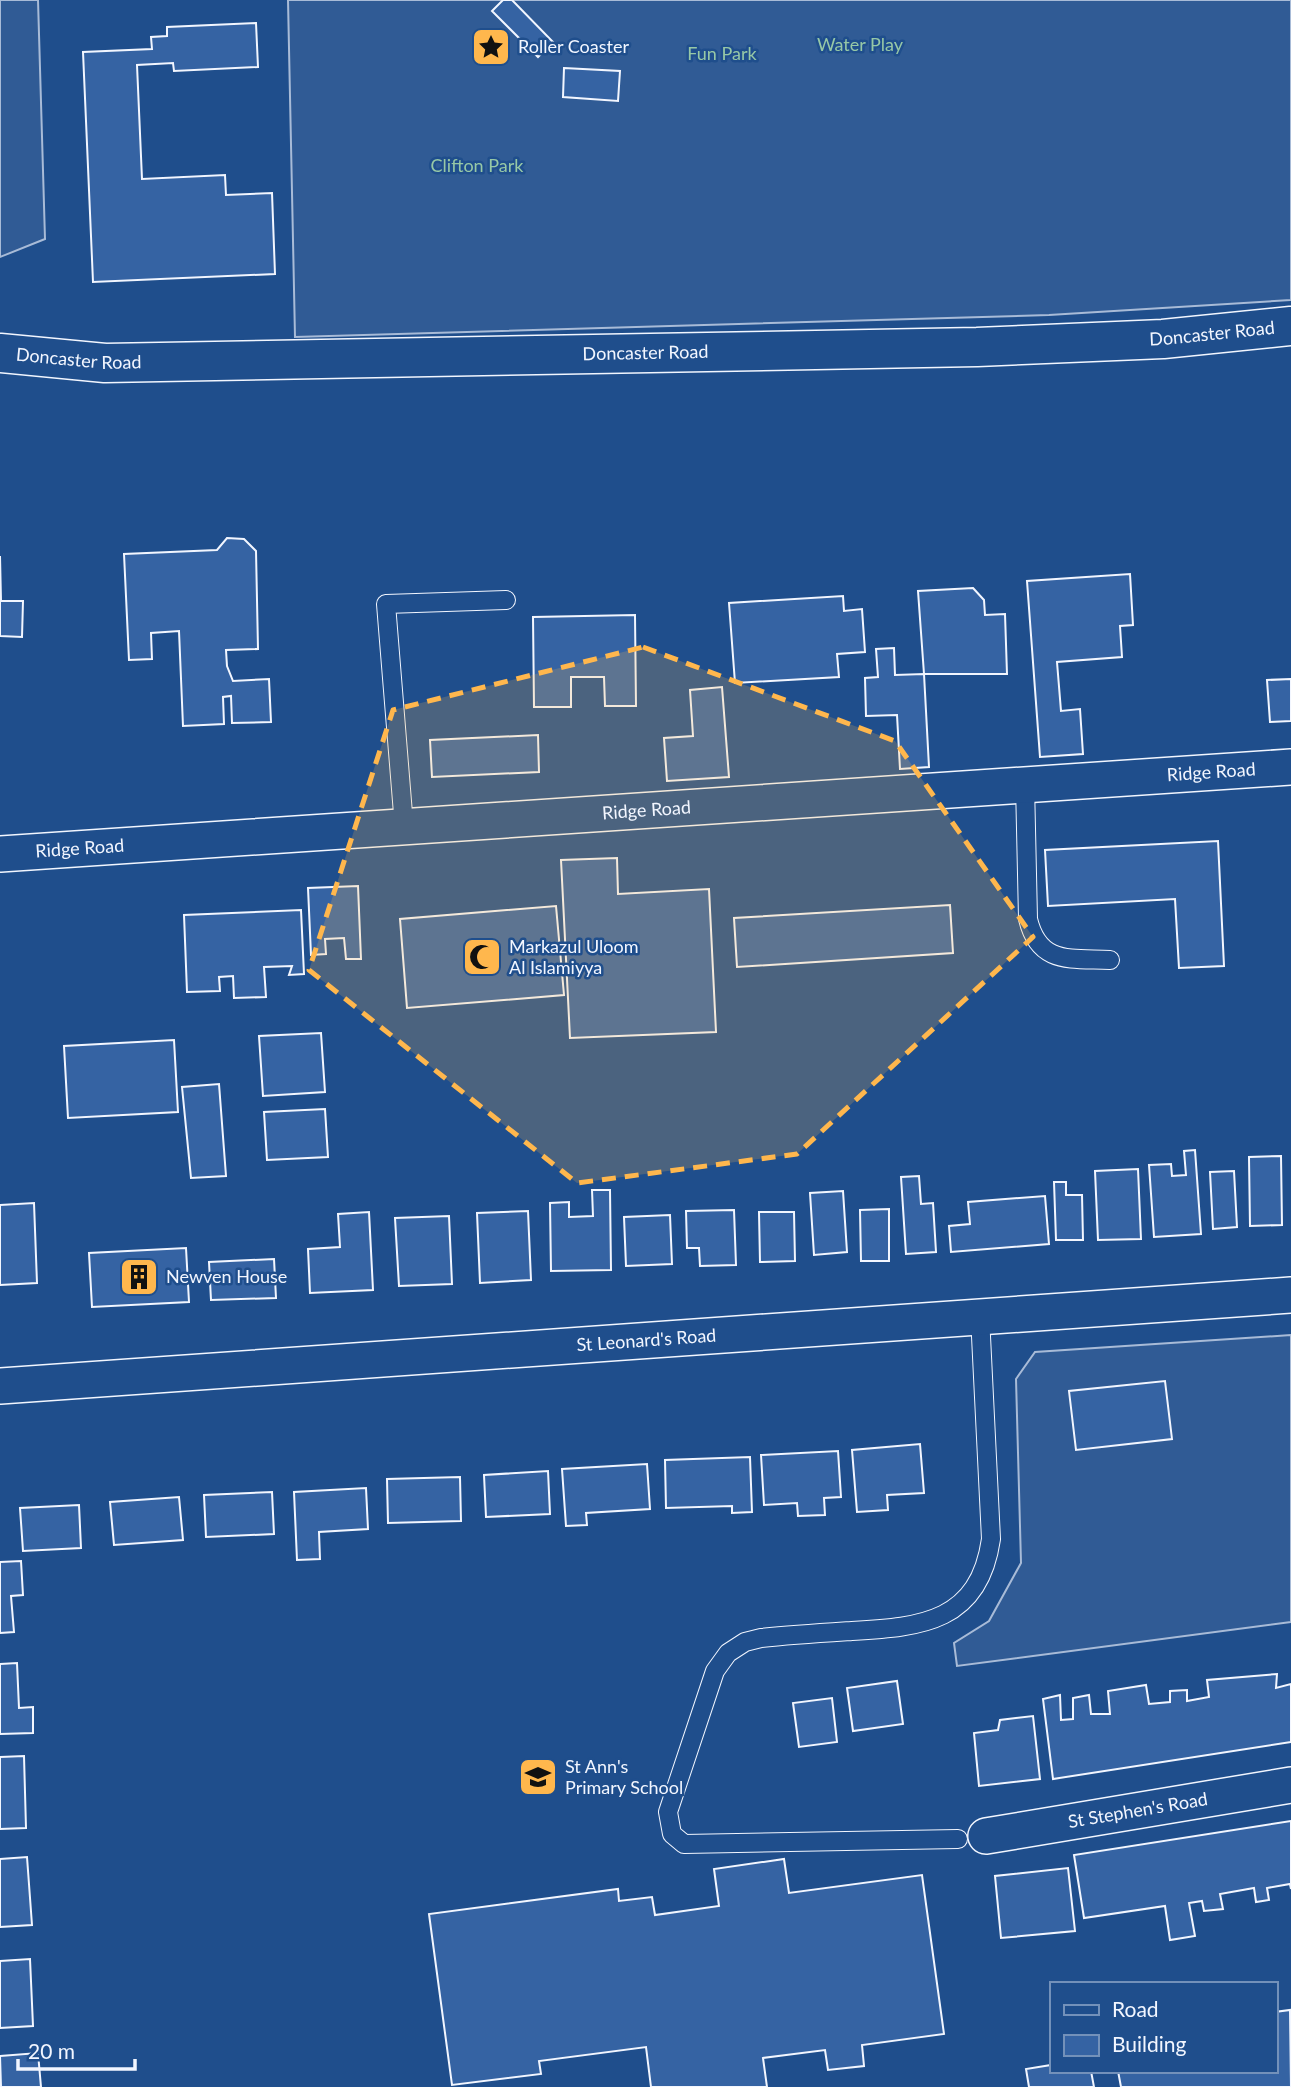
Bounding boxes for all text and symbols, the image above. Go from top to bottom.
place icon: Roller Coaster [470,26,512,68]
park label: Water Play [817,33,904,55]
place label: Roller Coaster [518,35,629,57]
park label: Fun Park [687,42,758,64]
park label: Clifton Park [431,154,524,176]
street label: Doncaster Road [1149,316,1276,350]
street label: Doncaster Road [582,340,709,364]
street label: Doncaster Road [15,343,142,373]
street label: Ridge Road [1166,757,1256,785]
street label: Ridge Road [601,795,692,823]
street label: Ridge Road [35,834,125,862]
place label: Markazul Uloom Al Islamiyya [509,935,639,978]
mosque icon: Markazul Uloom Al Islamiyya [461,936,503,978]
building icon: Newven House [118,1256,160,1298]
place label: Newven House [166,1265,287,1287]
street label: St Leonard's Road [576,1324,717,1355]
place label: St Ann's Primary School [565,1755,683,1798]
school or university icon: St Ann's Primary School [517,1756,559,1798]
street label: St Stephen's Road [1066,1787,1209,1832]
legend [1050,1982,1277,2073]
text: Road [1112,1996,1159,2021]
scale bar [18,2028,135,2072]
text: Building [1112,2031,1187,2056]
text: 20 m [28,2038,75,2063]

